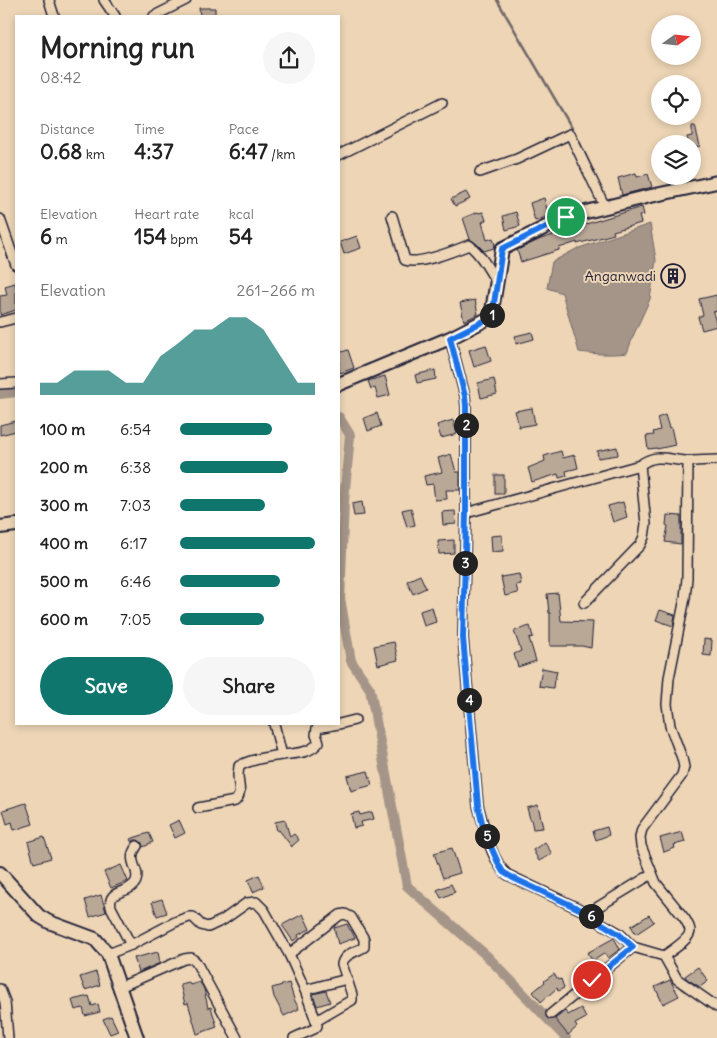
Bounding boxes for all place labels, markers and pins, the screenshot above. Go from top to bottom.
pin [545,196,587,238]
building icon: Anganwadi [660,263,686,289]
place label: Anganwadi [585,267,656,285]
pin: 1 [480,302,504,328]
pin: 2 [454,412,478,438]
pin: 3 [452,550,478,576]
pin: 4 [456,688,482,712]
pin: 5 [474,824,500,848]
pin: 6 [578,904,604,928]
pin [571,959,613,1001]

